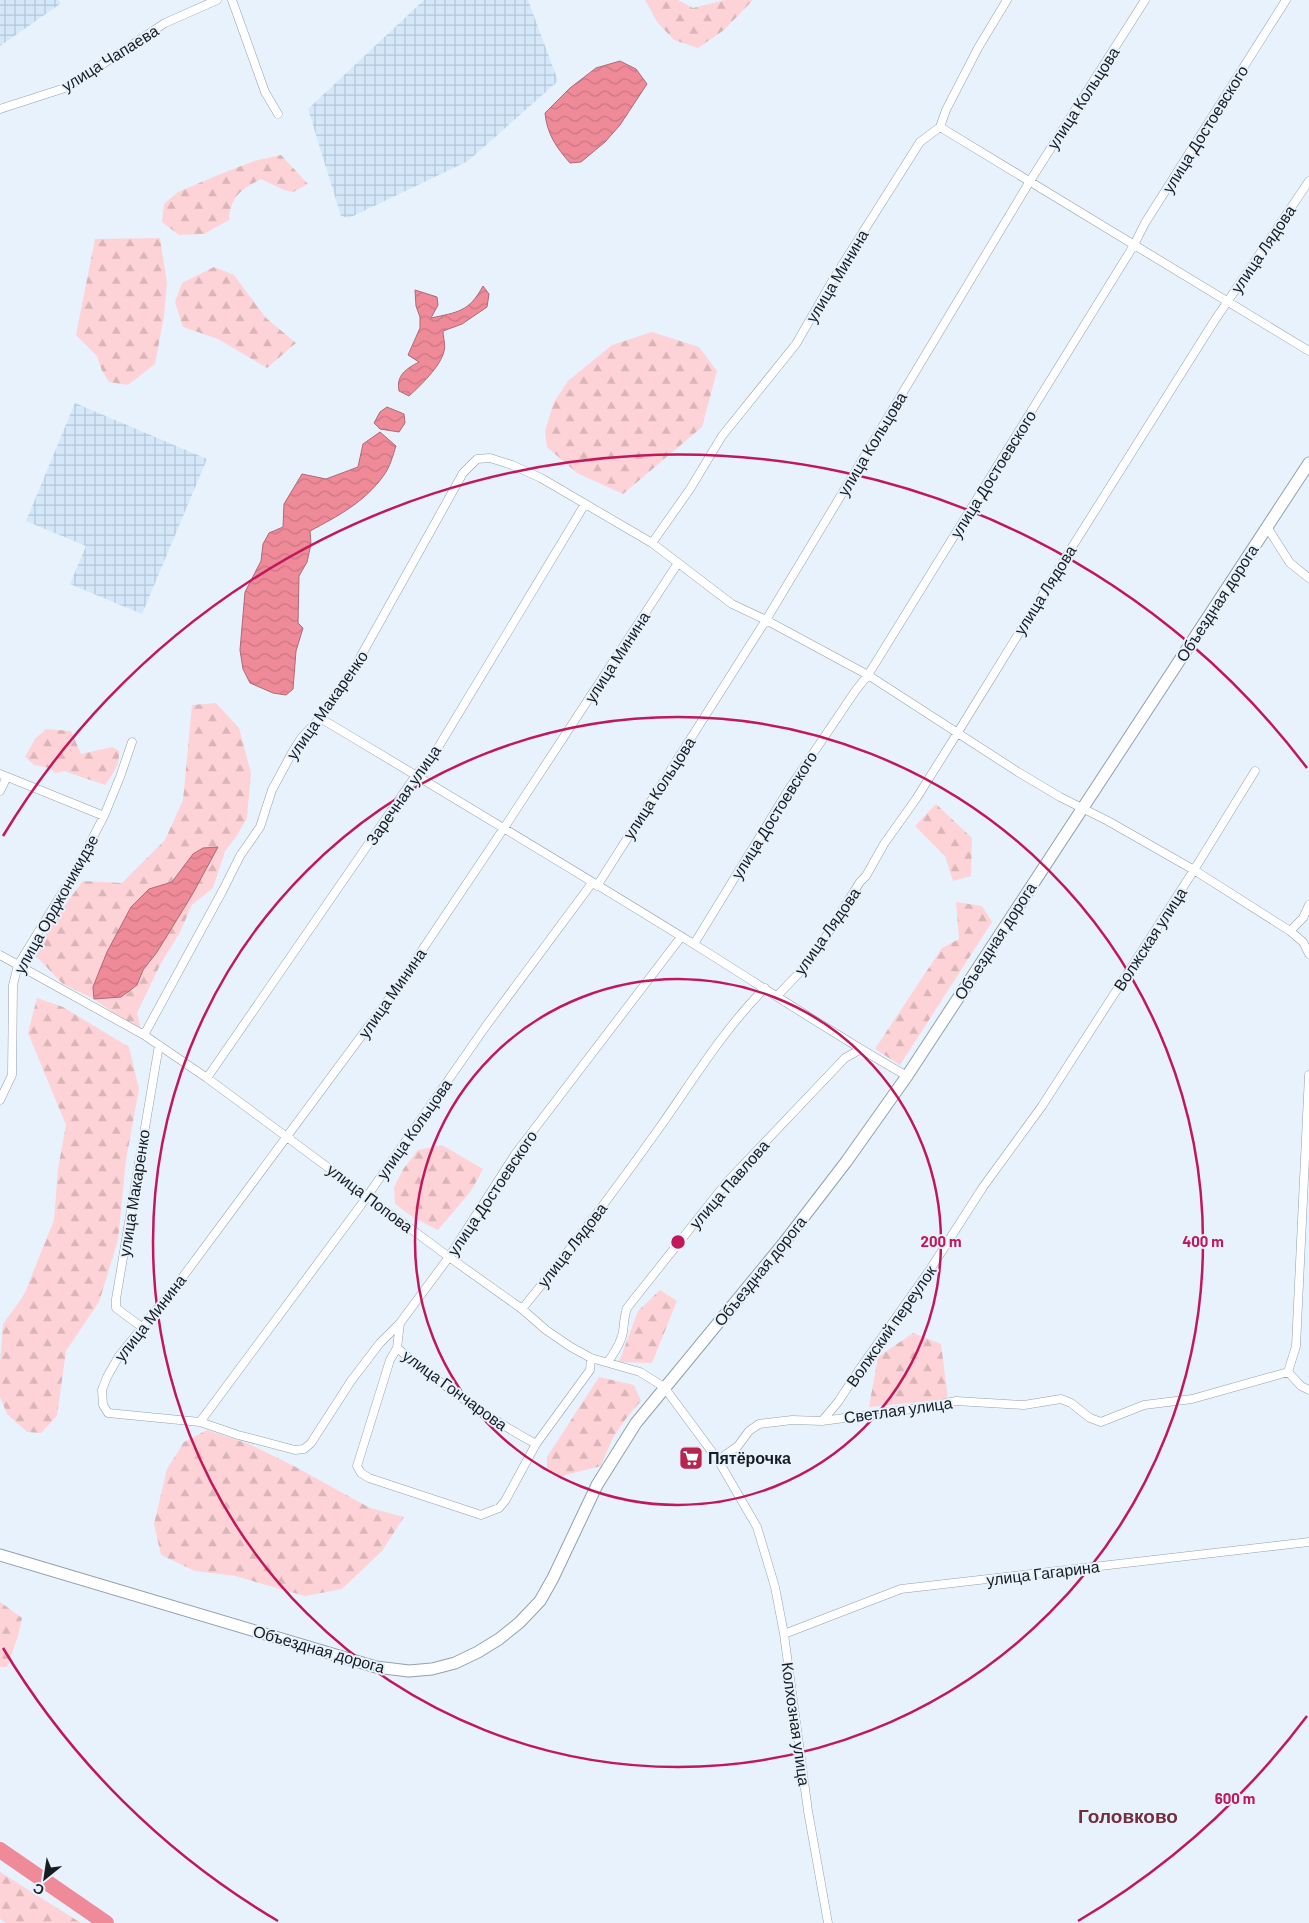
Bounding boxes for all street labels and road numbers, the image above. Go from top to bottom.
street label: улица Чапаева [58,20,162,95]
street label: улица Кольцова [1043,43,1123,152]
street label: улица Достоевского [1158,61,1252,196]
street label: улица Лядова [1226,201,1299,296]
street label: улица Минина [801,226,872,326]
street label: улица Кольцова [833,388,910,499]
street label: улица Достоевского [946,406,1040,541]
street label: Объездная дорога [1172,540,1262,665]
street label: улица Лядова [1010,541,1080,638]
street label: улица Минина [580,607,653,706]
street label: улица Макаренко [282,647,371,763]
street label: улица Кольцова [619,733,699,842]
street label: Заречная улица [361,741,444,848]
street label: улица Достоевского [727,747,821,882]
street label: улица Орджоникидзе [9,831,102,977]
street label: Объездная дорога [950,878,1040,1003]
street label: улица Лядова [790,883,864,978]
street label: Волжская улица [1109,883,1190,994]
street label: улица Минина [354,944,430,1041]
street label: улица Кольцова [372,1075,455,1182]
street label: улица Достоевского [443,1126,541,1259]
street label: улица Макаренко [114,1128,153,1258]
street label: улица Павлова [685,1135,772,1232]
street label: улица Попова [324,1159,417,1236]
street label: улица Лядова [533,1199,610,1291]
street label: Объездная дорога [709,1212,810,1329]
street label: Волжский переулок [842,1261,940,1390]
street label: улица Минина [110,1270,189,1365]
street label: улица Гончарова [399,1345,511,1434]
street label: Светлая улица [842,1392,953,1427]
street label: улица Гагарина [985,1556,1101,1589]
street label: Объездная дорога [251,1621,387,1676]
street label: Колхозная улица [778,1661,815,1787]

